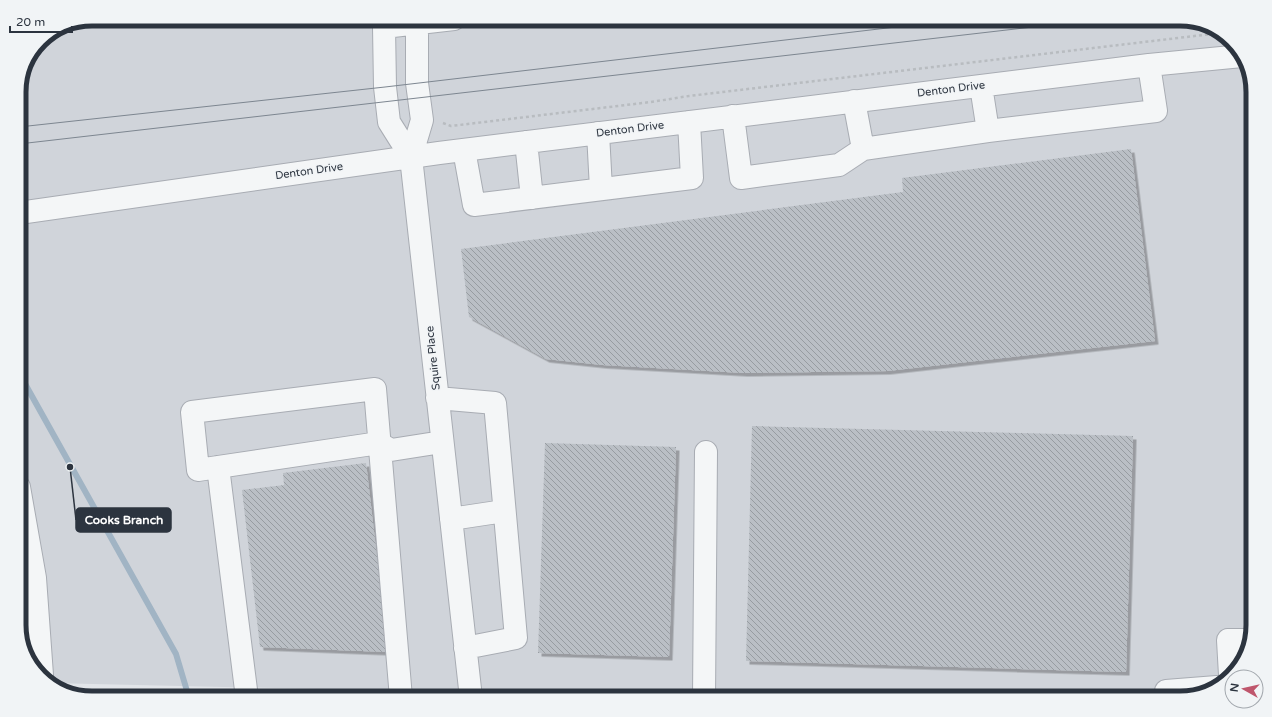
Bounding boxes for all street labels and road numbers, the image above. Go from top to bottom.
street label: Denton Drive [916,78,986,100]
street label: Denton Drive [595,118,665,140]
street label: Denton Drive [274,160,344,182]
street label: Squire Place [423,325,443,391]

